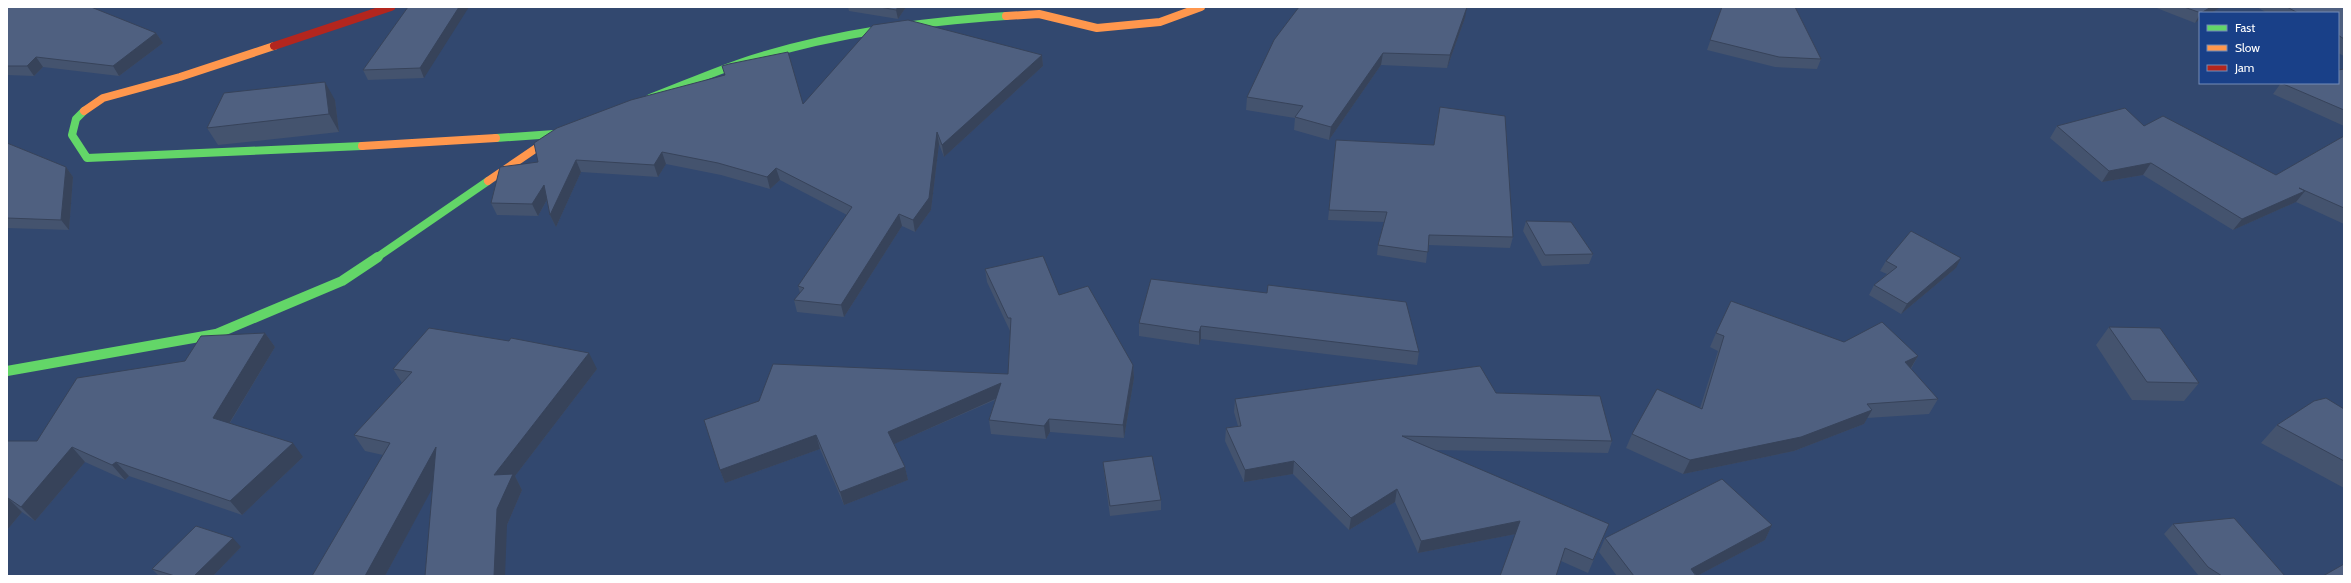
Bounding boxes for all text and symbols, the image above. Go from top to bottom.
legend [2199,12,2339,84]
text: Fast [2235,20,2255,35]
text: Slow [2235,40,2260,55]
text: Jam [2234,60,2254,75]

